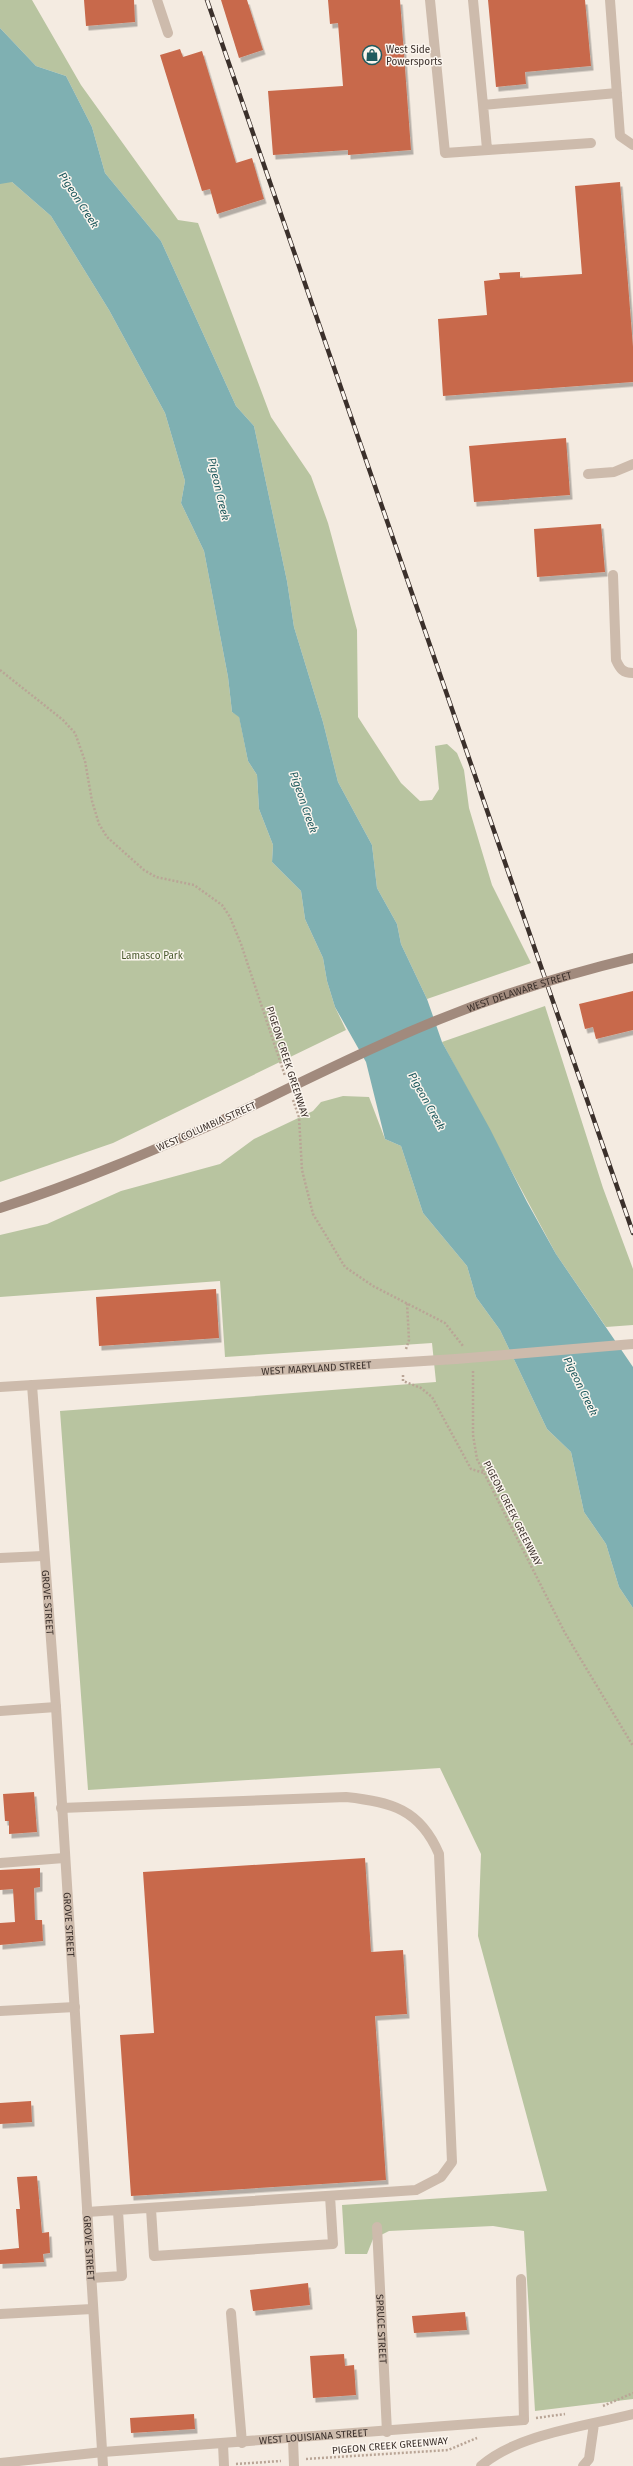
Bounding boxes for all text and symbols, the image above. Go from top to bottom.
shop icon: West Side Powersports [361,44,383,66]
place label: West Side Powersports [386,44,443,68]
water label: Pigeon Creek [56,170,101,231]
water label: Pigeon Creek [205,456,232,522]
water label: Pigeon Creek [287,770,320,835]
park label: Lamasco Park [121,950,184,962]
street label: WEST DELAWARE STREET [466,969,574,1015]
street label: PIGEON CREEK GREENWAY [263,1005,311,1120]
water label: Pigeon Creek [405,1070,448,1132]
street label: WEST COLUMBIA STREET [155,1099,259,1154]
water label: Pigeon Creek [561,1355,600,1418]
street label: WEST MARYLAND STREET [261,1359,373,1378]
street label: PIGEON CREEK GREENWAY [480,1459,544,1569]
street label: GROVE STREET [39,1570,56,1636]
street label: GROVE STREET [60,1892,77,1958]
street label: GROVE STREET [81,2215,97,2282]
street label: SPRUCE STREET [373,2294,389,2365]
street label: WEST LOUISIANA STREET [258,2427,369,2447]
street label: PIGEON CREEK GREENWAY [332,2435,449,2457]

